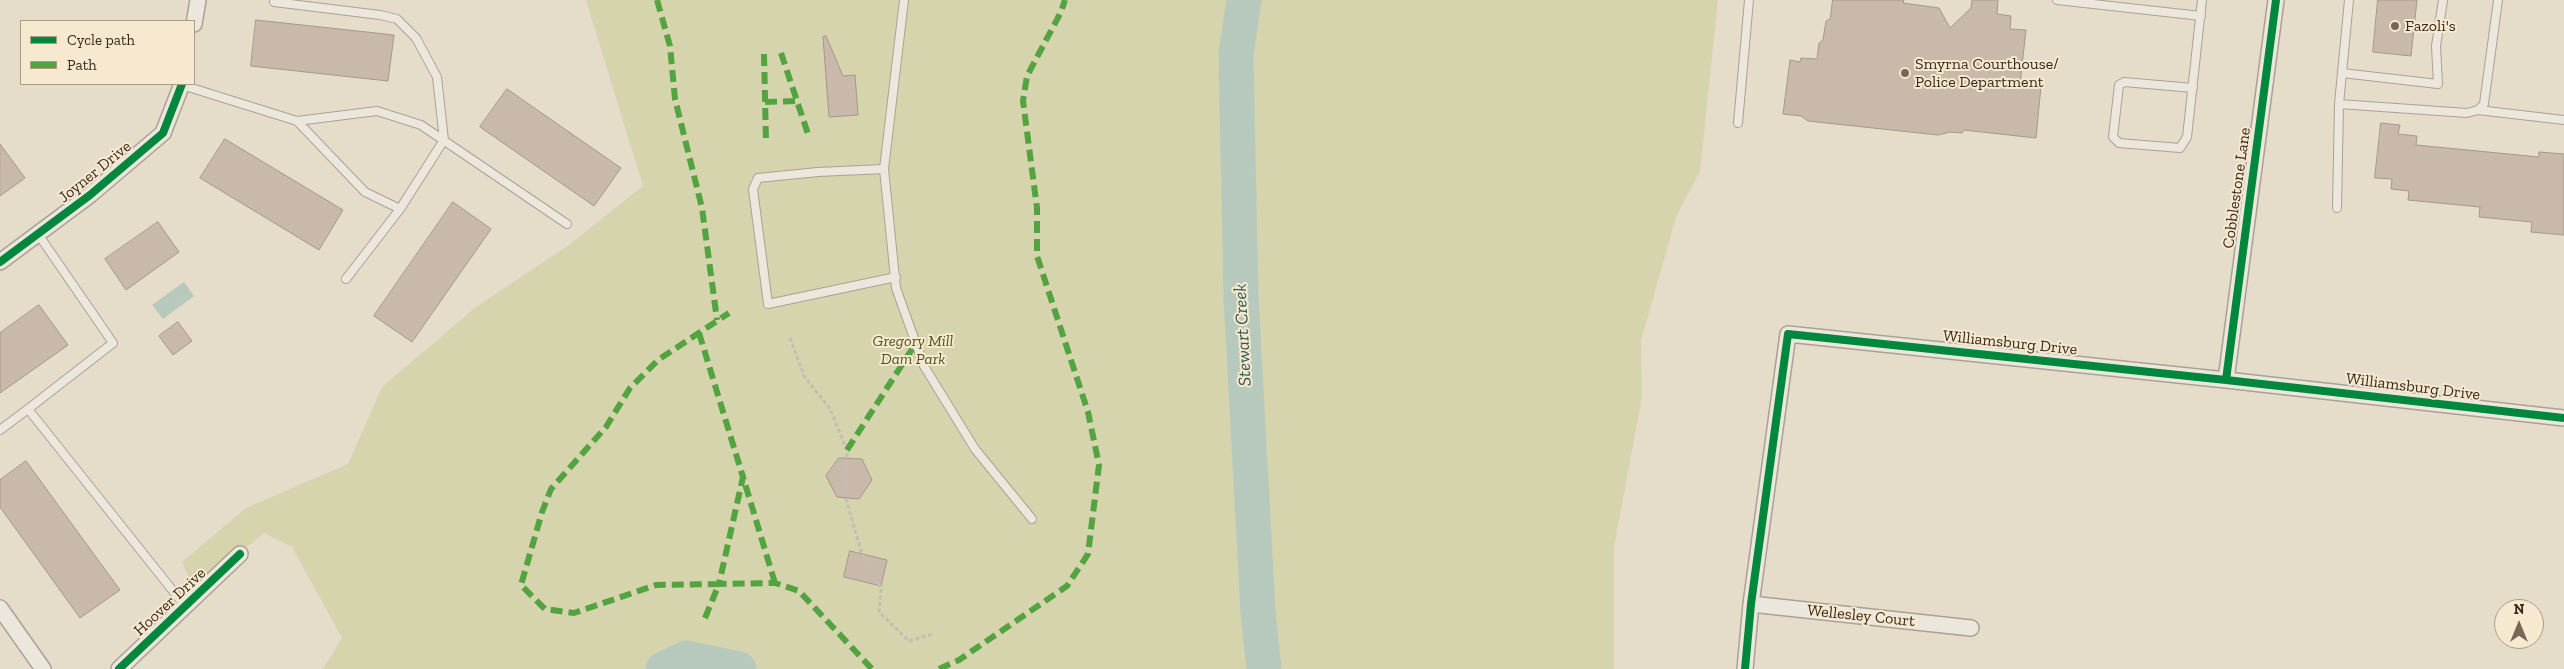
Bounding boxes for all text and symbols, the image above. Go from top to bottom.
place label: Fazoli's [2405,16,2456,36]
legend [20,20,195,85]
marker: Fazoli's [2389,20,2401,32]
text: Cycle path [67,31,135,49]
place label: Smyrna Courthouse/ Police Department [1915,54,2059,92]
text: Path [67,56,97,74]
marker: Smyrna Courthouse/ Police Department [1899,67,1911,79]
street label: Cobblestone Lane [2219,126,2255,250]
street label: Joyner Drive [55,137,135,207]
water label: Stewart Creek [1230,283,1256,387]
street label: Williamsburg Drive [1942,326,2078,360]
park label: Gregory Mill Dam Park [873,331,953,369]
street label: Williamsburg Drive [2345,369,2481,405]
street label: Hoover Drive [130,564,210,640]
north arrow [2494,599,2544,649]
street label: Wellesley Court [1806,601,1916,631]
text: N [2514,601,2524,618]

